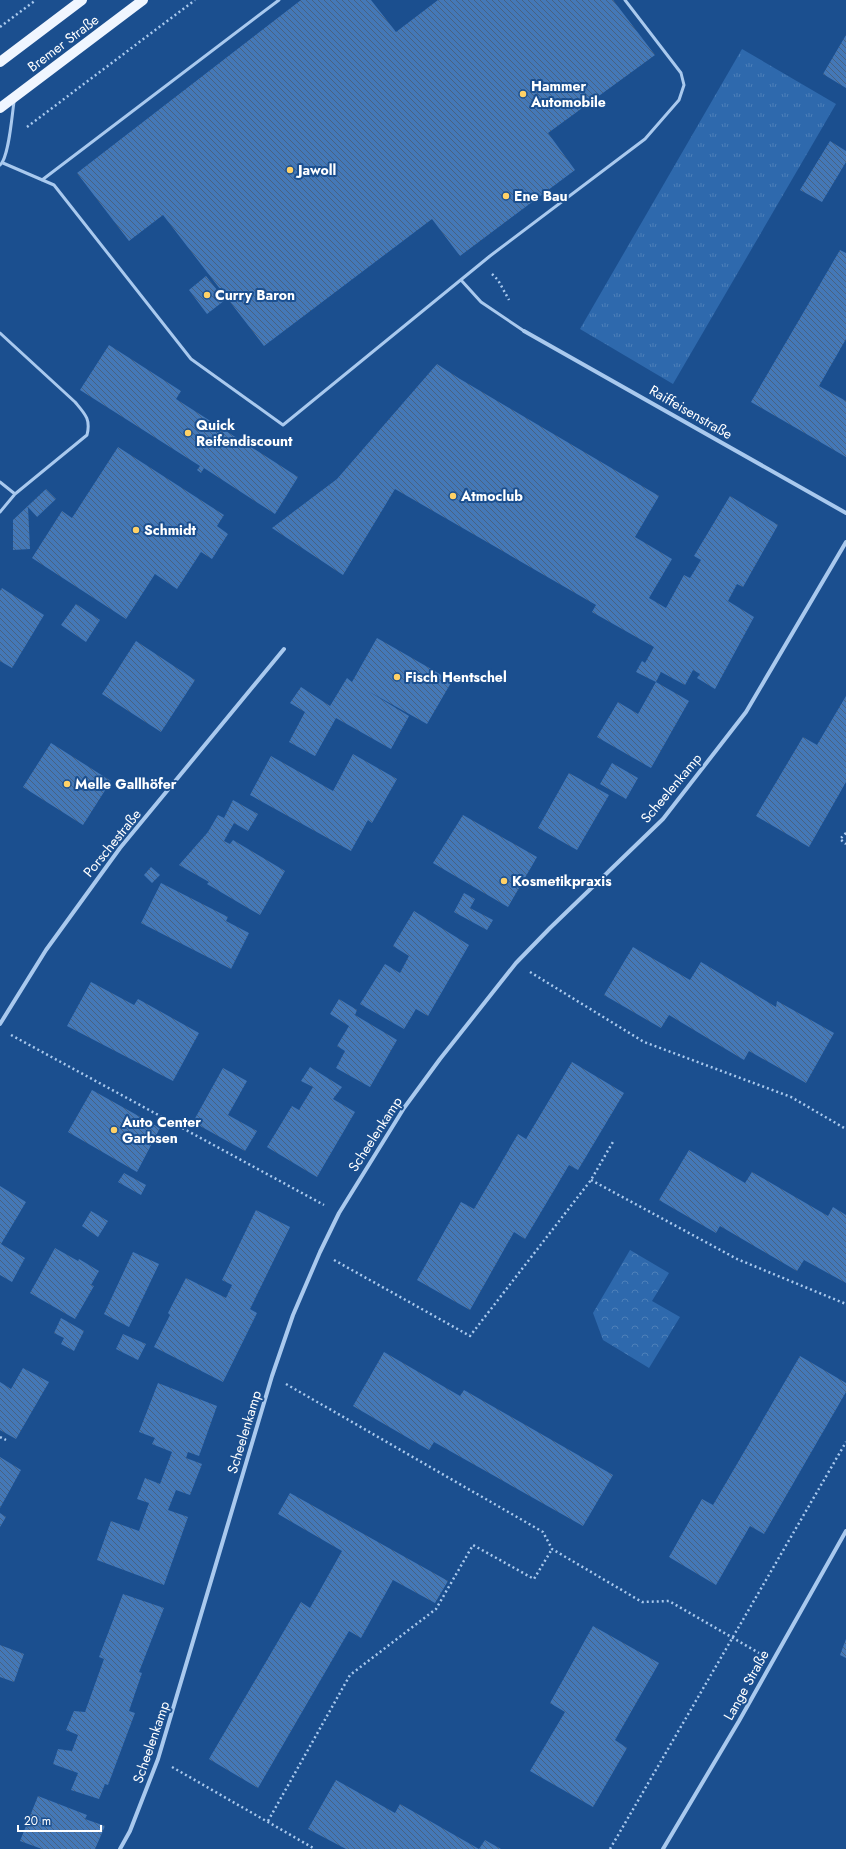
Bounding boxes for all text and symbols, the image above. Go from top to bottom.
street label: Bremer Straße [23,10,103,76]
place label: Hammer Automobile [530,76,606,112]
marker: Hammer Automobile [518,89,528,99]
place label: Jawoll [295,160,336,180]
marker: Jawoll [285,165,295,175]
place label: Ene Bau [514,186,568,206]
marker: Ene Bau [501,191,511,201]
place label: Curry Baron [215,285,295,305]
marker: Curry Baron [202,290,212,300]
street label: Raiffeisenstraße [646,380,736,444]
place label: Quick Reifendiscount [196,415,293,451]
marker: Quick Reifendiscount [183,428,193,438]
place label: Atmoclub [460,486,523,506]
marker: Atmoclub [448,491,458,501]
place label: Schmidt [144,520,197,540]
marker: Schmidt [131,525,141,535]
place label: Fisch Hentschel [405,667,507,687]
marker: Fisch Hentschel [392,672,402,682]
street label: Scheelenkamp [636,749,706,827]
place label: Melle Gallhöfer [75,774,177,794]
marker: Melle Gallhöfer [62,779,72,789]
street label: Porschestraße [78,805,146,881]
place label: Kosmetikpraxis [512,871,612,891]
marker: Kosmetikpraxis [499,876,509,886]
street label: Scheelenkamp [343,1093,407,1175]
place label: Auto Center Garbsen [121,1112,201,1148]
marker: Auto Center Garbsen [109,1125,119,1135]
street label: Scheelenkamp [222,1388,266,1476]
street label: Lange Straße [718,1646,774,1724]
street label: Scheelenkamp [128,1698,174,1786]
scale bar [18,1807,101,1833]
text: 20 m [24,1812,51,1830]

